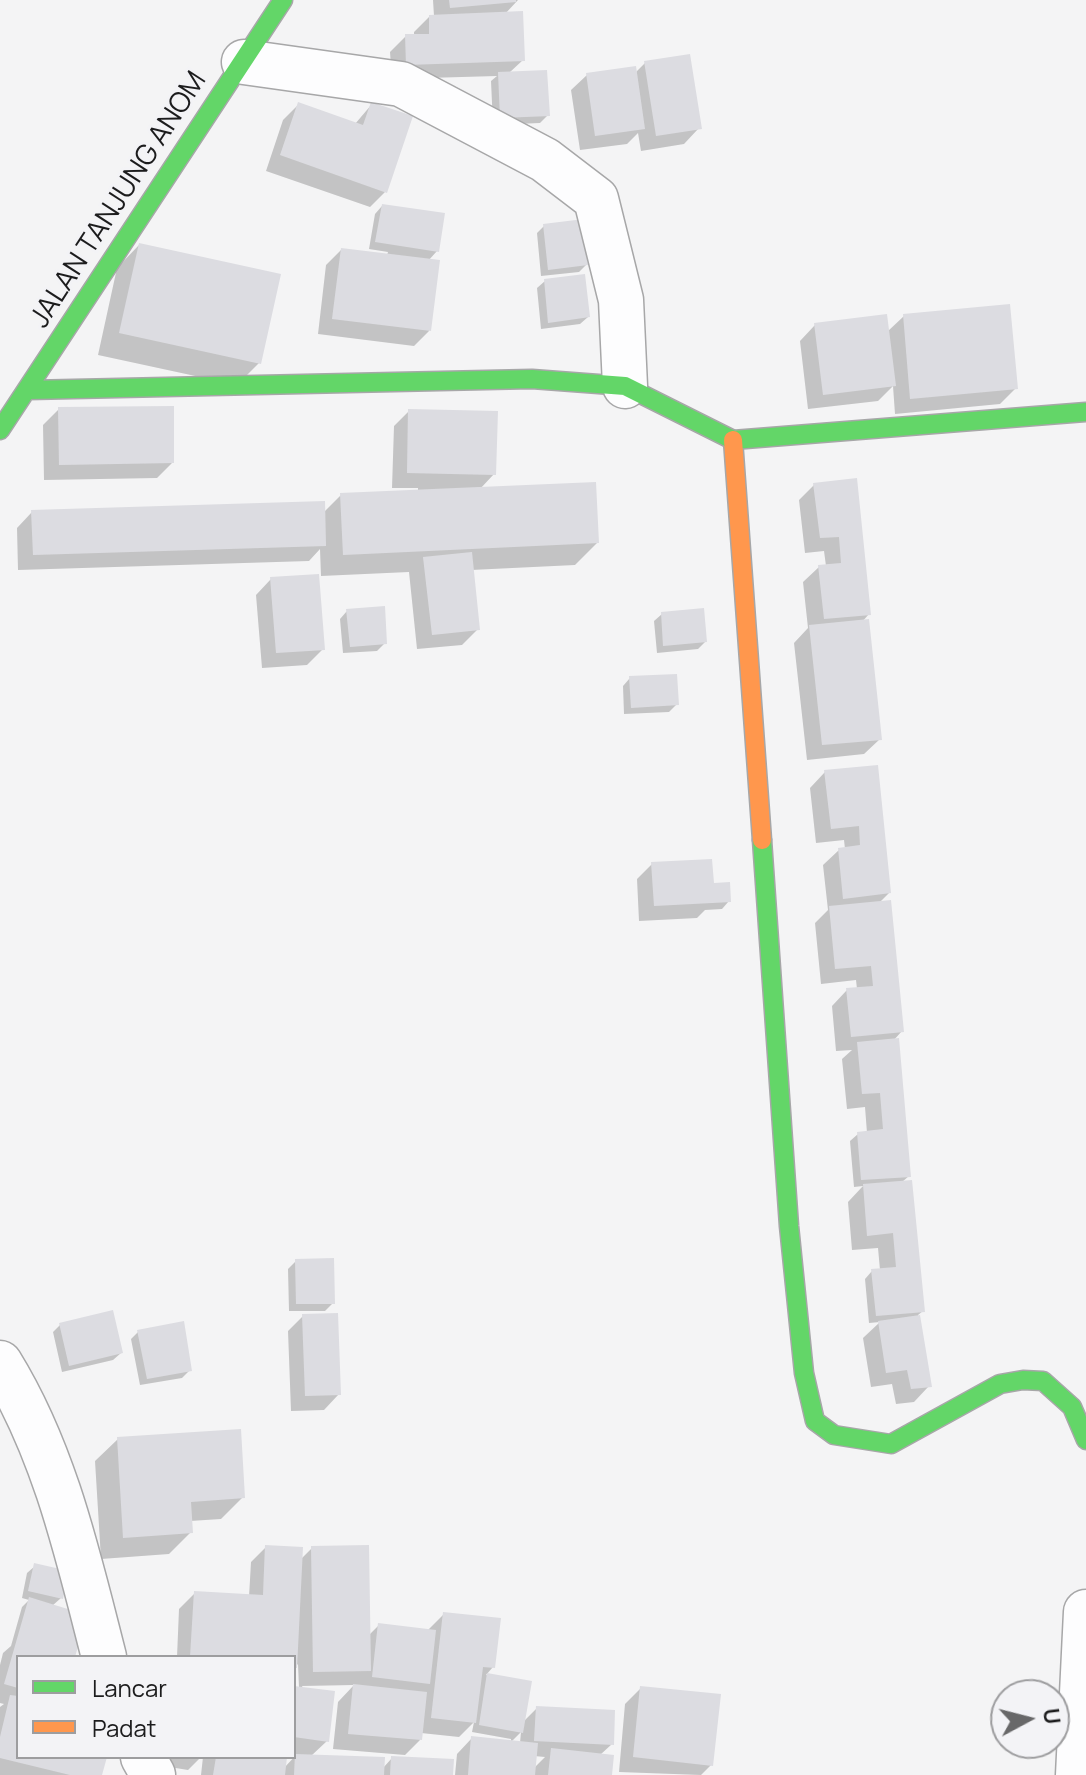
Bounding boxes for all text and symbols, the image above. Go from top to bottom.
street label: JALAN TANJUNG ANOM [24,66,214,334]
legend [16,1655,296,1759]
text: Lancar [92,1671,167,1704]
north arrow [990,1679,1070,1759]
text: U [1036,1707,1068,1726]
text: Padat [92,1711,156,1744]

